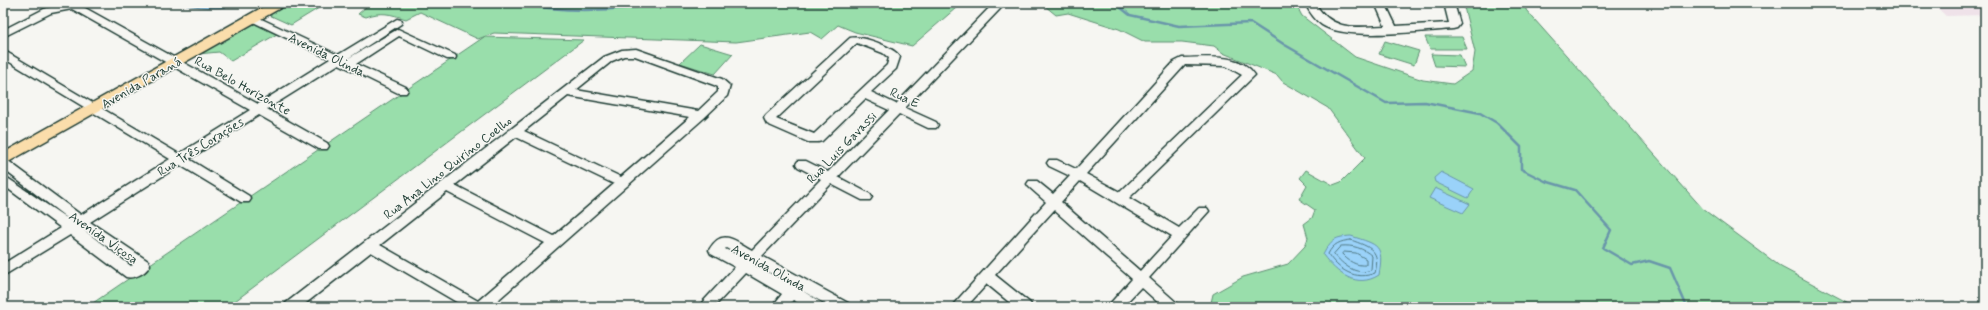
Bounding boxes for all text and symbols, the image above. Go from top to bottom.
street label: Avenida Olinda [285,30,368,81]
street label: Avenida Paraná [98,53,185,113]
street label: Rua Belo Horizonte [191,53,294,120]
street label: Rua E [887,84,922,113]
street label: Rua Luis Gavassi [803,108,881,188]
street label: Rua Ana Lino Quirino Coelho [380,112,516,224]
street label: Rua Três Corações [154,114,248,181]
street label: Avenida Viçosa [65,208,141,268]
street label: Avenida Olinda [728,241,809,296]

